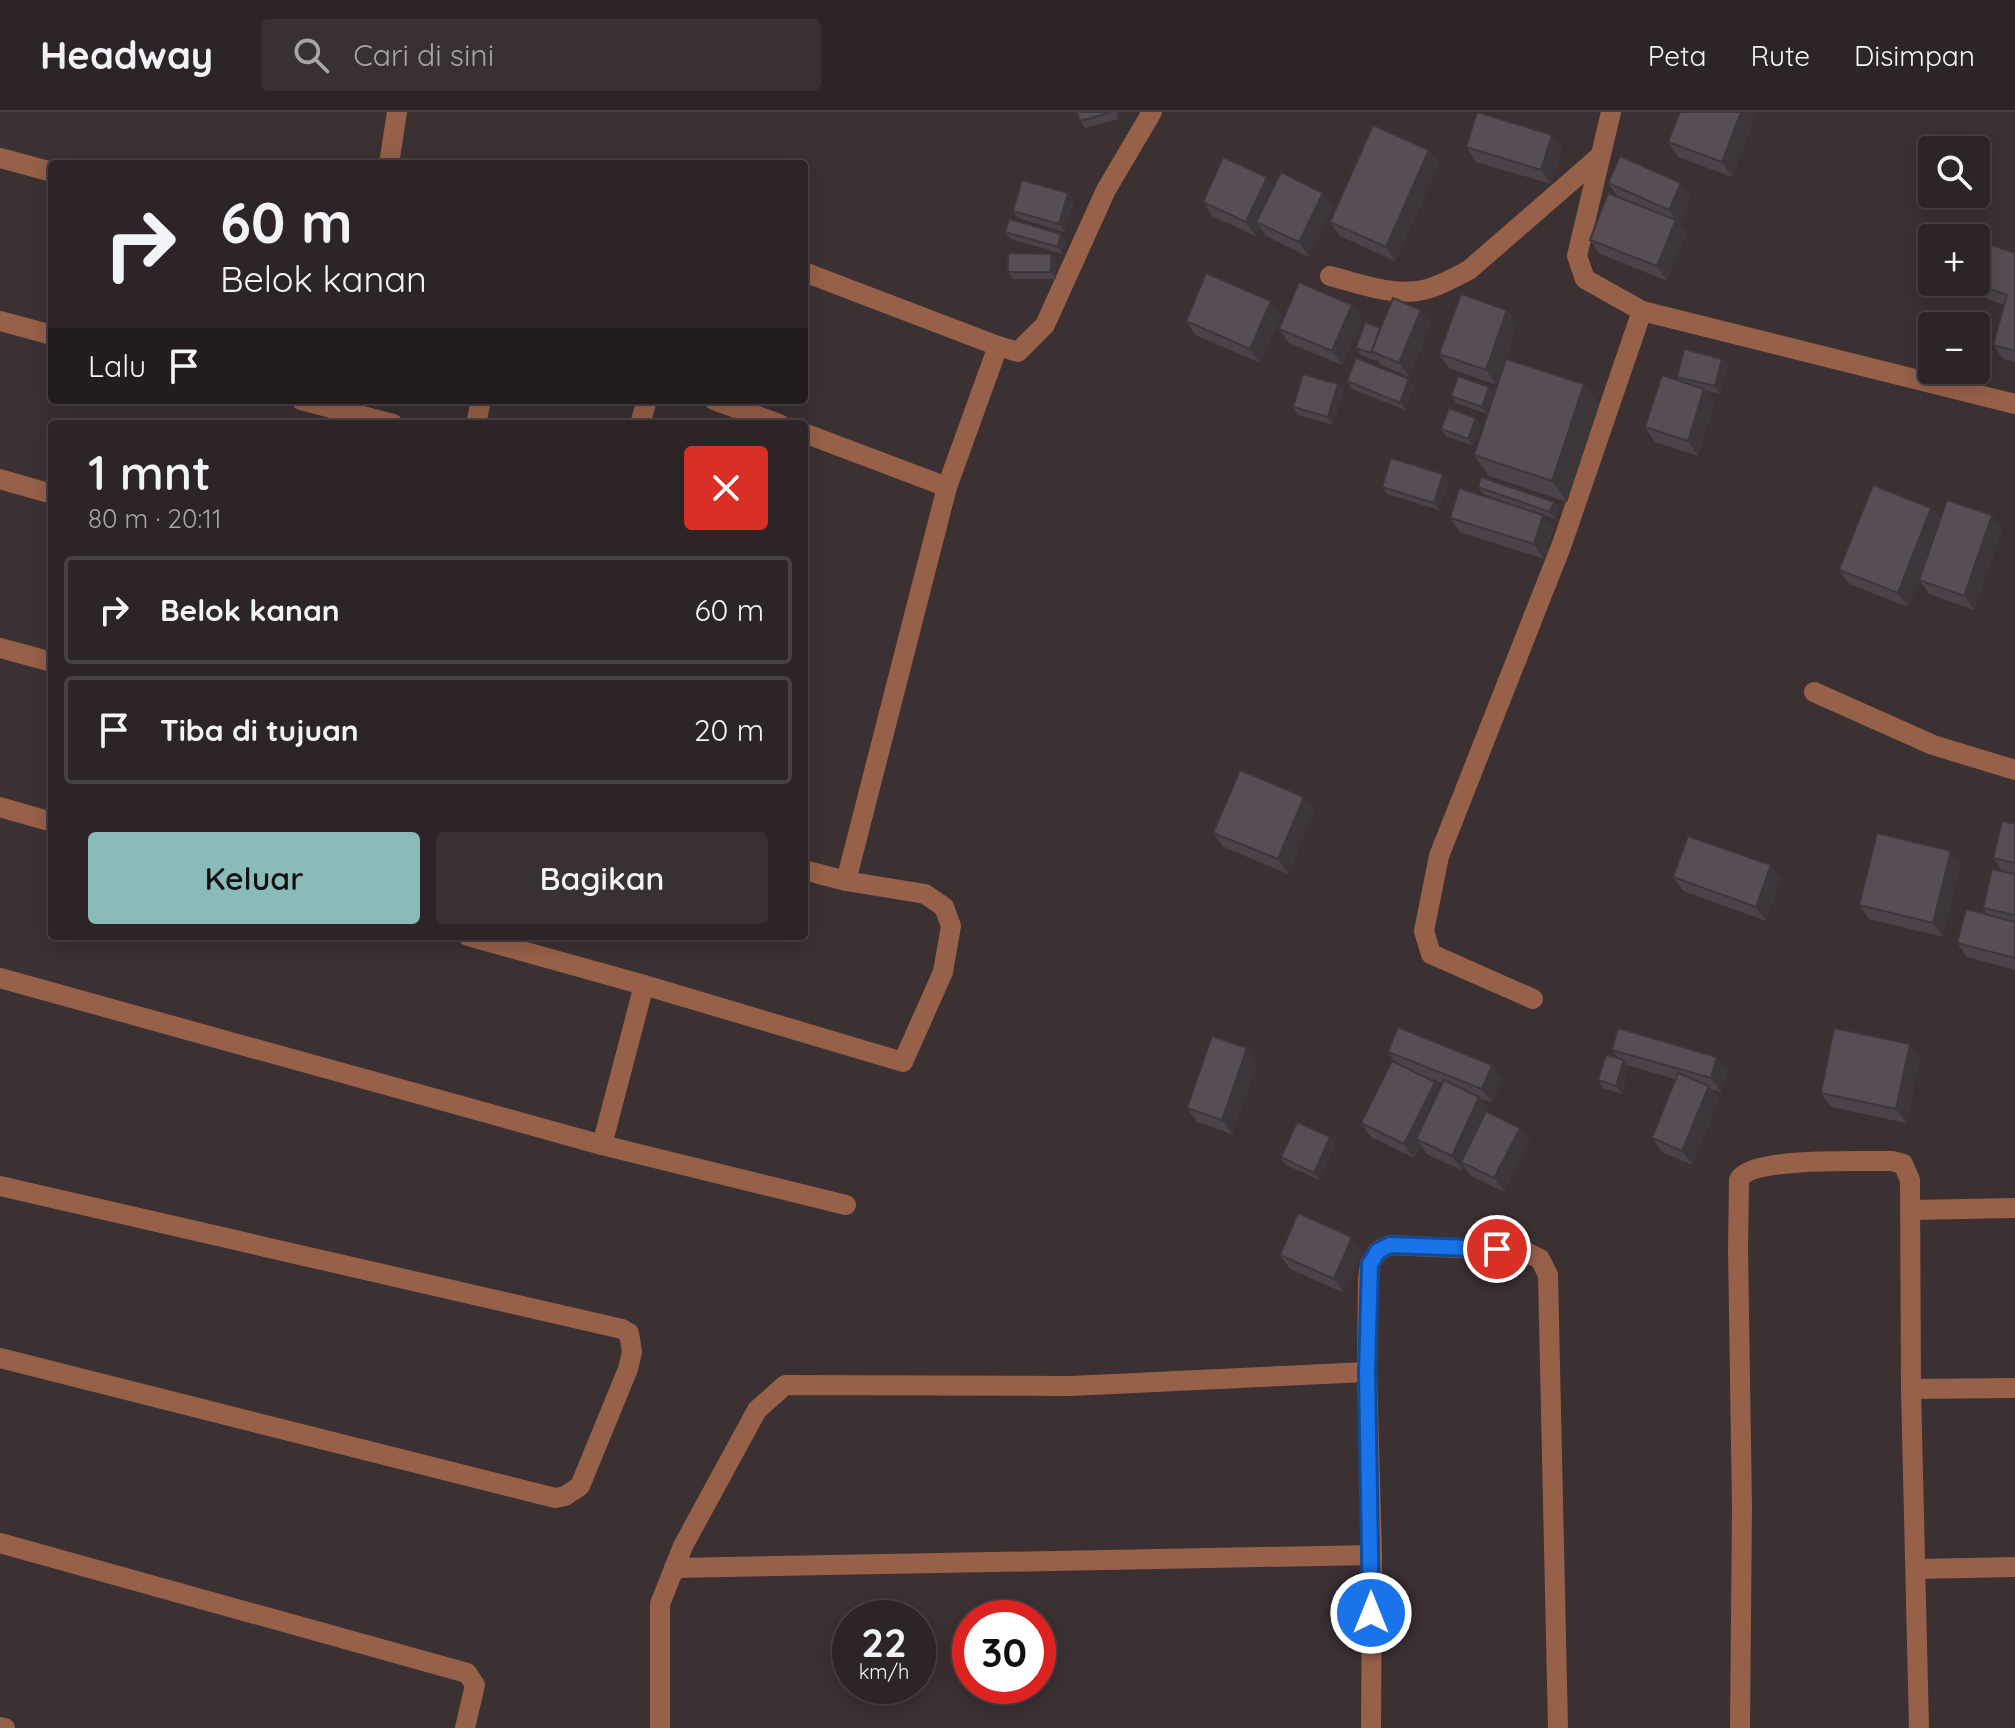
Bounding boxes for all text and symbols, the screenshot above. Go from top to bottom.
search box [261,19,821,91]
text: Headway [40,31,213,79]
icon: search [289,33,333,77]
text: Cari di sini [353,36,494,74]
text: Peta [1648,38,1707,73]
text: Rute [1751,38,1810,73]
text: Disimpan [1854,38,1975,73]
map controls [1918,136,1990,384]
button: search [1918,136,1990,208]
text: 60 m [220,187,353,257]
icon: right [88,192,192,296]
button: + [1918,224,1990,296]
text: Belok kanan [220,256,427,301]
button: − [1918,312,1990,384]
icon: arrive [162,344,206,388]
text: Lalu [88,347,146,385]
text: 1 mnt [88,442,211,502]
button: close [684,446,768,530]
text: 80 m · 20:11 [88,502,222,535]
icon: right [92,588,136,632]
text: Belok kanan [160,591,340,629]
text: 60 m [694,591,764,629]
icon: arrive [92,708,136,752]
text: Tiba di tujuan [160,711,359,749]
text: 20 m [694,711,764,749]
button: Keluar [88,832,420,924]
button: Bagikan [436,832,768,924]
pin [1463,1215,1531,1283]
icon: arrive [1475,1227,1519,1271]
position arrow [1329,1571,1413,1655]
speed limit sign: 30 [952,1600,1056,1704]
text: 22 [861,1617,907,1667]
text: km/h [859,1659,909,1684]

